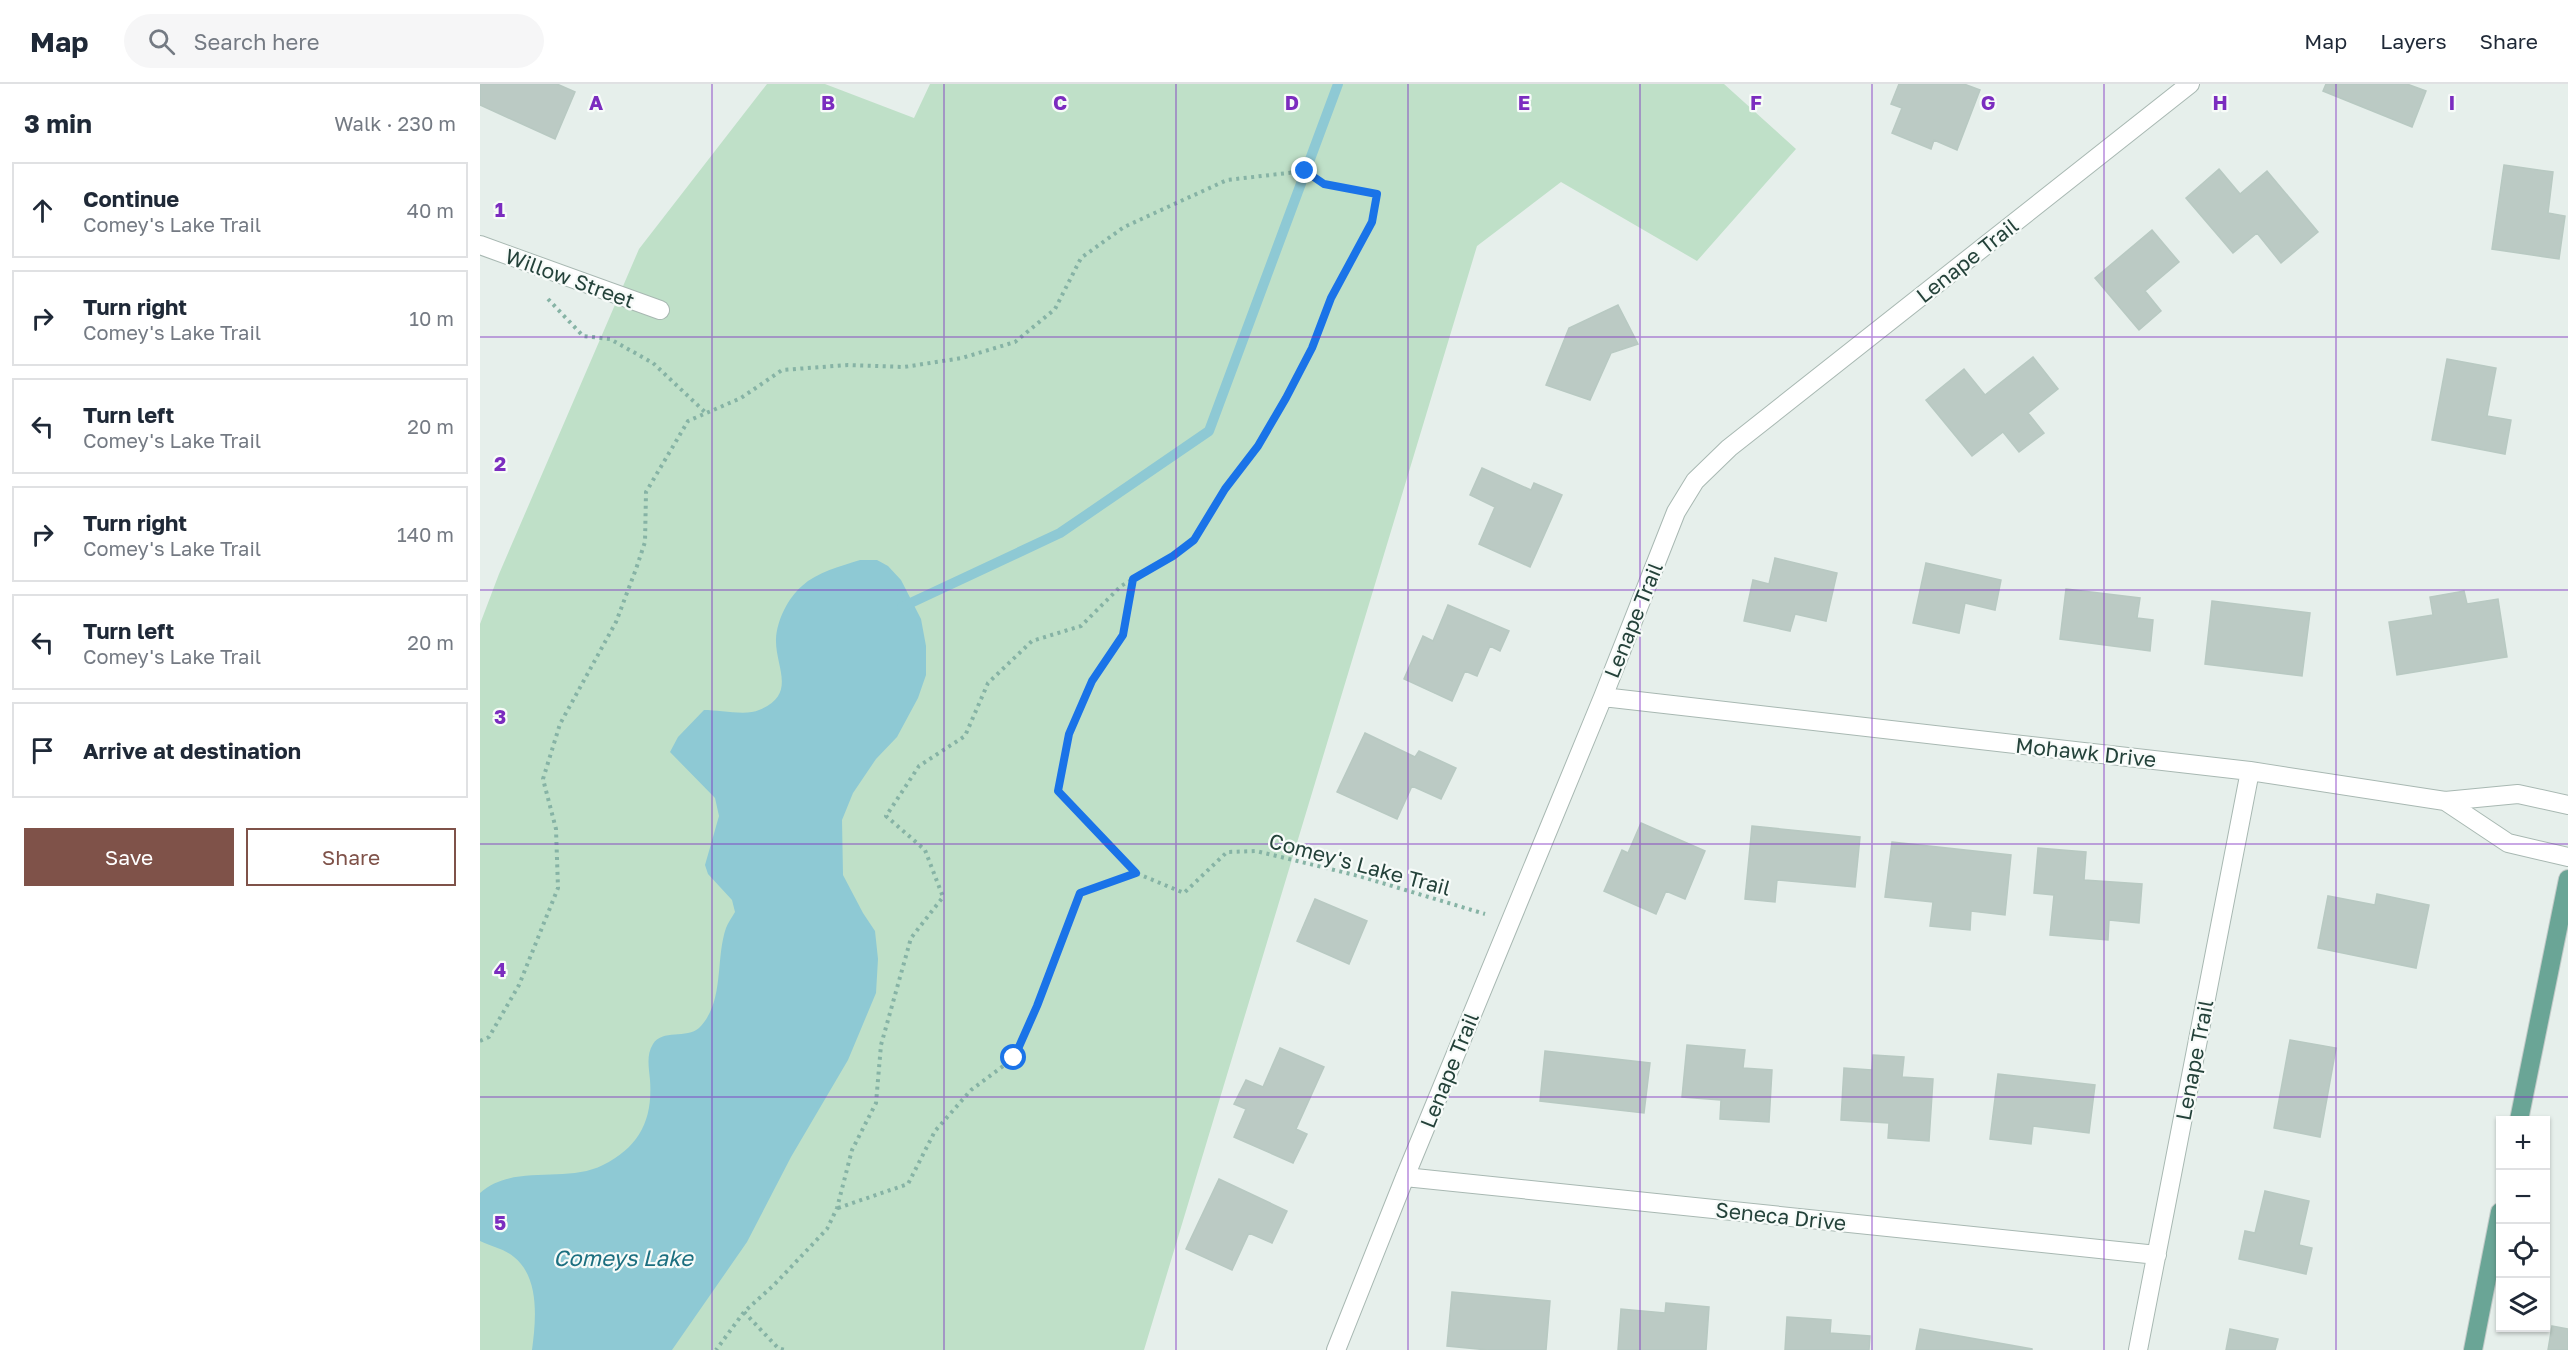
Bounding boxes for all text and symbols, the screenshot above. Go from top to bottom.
search box [124,14,544,68]
text: Map [30,25,88,58]
icon: search [145,25,178,58]
text: Search here [193,28,319,55]
text: Map [2304,28,2347,54]
text: Layers [2380,28,2447,54]
text: Share [2480,28,2538,54]
text: A [589,90,603,114]
text: B [821,90,835,114]
text: C [1053,90,1067,114]
text: D [1285,90,1299,114]
text: E [1518,90,1530,114]
text: F [1750,90,1762,114]
text: G [1981,90,1995,114]
text: H [2212,90,2228,114]
text: I [2449,90,2455,114]
text: 3 min [24,108,92,139]
text: Walk · 230 m [334,111,456,135]
route end [1291,157,1317,183]
text: Continue [83,185,179,212]
icon: ahead [26,194,59,227]
text: 1 [495,197,505,221]
text: 40 m [407,198,454,222]
text: Comey's Lake Trail [83,212,261,236]
street label: Lenape Trail [1911,212,2023,308]
street label: Willow Street [502,243,638,313]
text: Turn right [83,293,187,320]
icon: right [26,302,59,335]
text: 10 m [409,306,454,330]
text: Comey's Lake Trail [83,320,261,344]
text: Turn left [83,401,174,428]
icon: left [26,410,59,443]
text: 20 m [407,414,454,438]
text: Comey's Lake Trail [83,428,261,452]
text: 2 [494,451,506,475]
text: Turn right [83,509,187,536]
icon: right [26,518,59,551]
text: 140 m [397,522,454,546]
text: Comey's Lake Trail [83,536,261,560]
street label: Lenape Trail [1598,558,1668,682]
text: Turn left [83,617,174,644]
icon: left [26,626,59,659]
text: 20 m [407,630,454,654]
text: Comey's Lake Trail [83,644,261,668]
text: 3 [494,704,506,728]
street label: Mohawk Drive [2014,732,2158,772]
icon: arrive [26,734,59,767]
text: Arrive at destination [83,737,301,764]
street label: Comey's Lake Trail [1266,827,1454,901]
button: Save [24,828,234,886]
button: Share [246,828,456,886]
text: 4 [494,957,506,981]
street label: Lenape Trail [2170,997,2218,1123]
street label: Lenape Trail [1414,1008,1484,1132]
route start [1000,1044,1026,1070]
map controls [2496,1116,2550,1332]
button: + [2496,1116,2550,1170]
button: − [2496,1170,2550,1224]
street label: Seneca Drive [1714,1196,1848,1236]
text: 5 [494,1210,506,1234]
button: locate [2496,1224,2550,1278]
water label: Comeys Lake [553,1244,695,1271]
button: layers [2496,1278,2550,1332]

